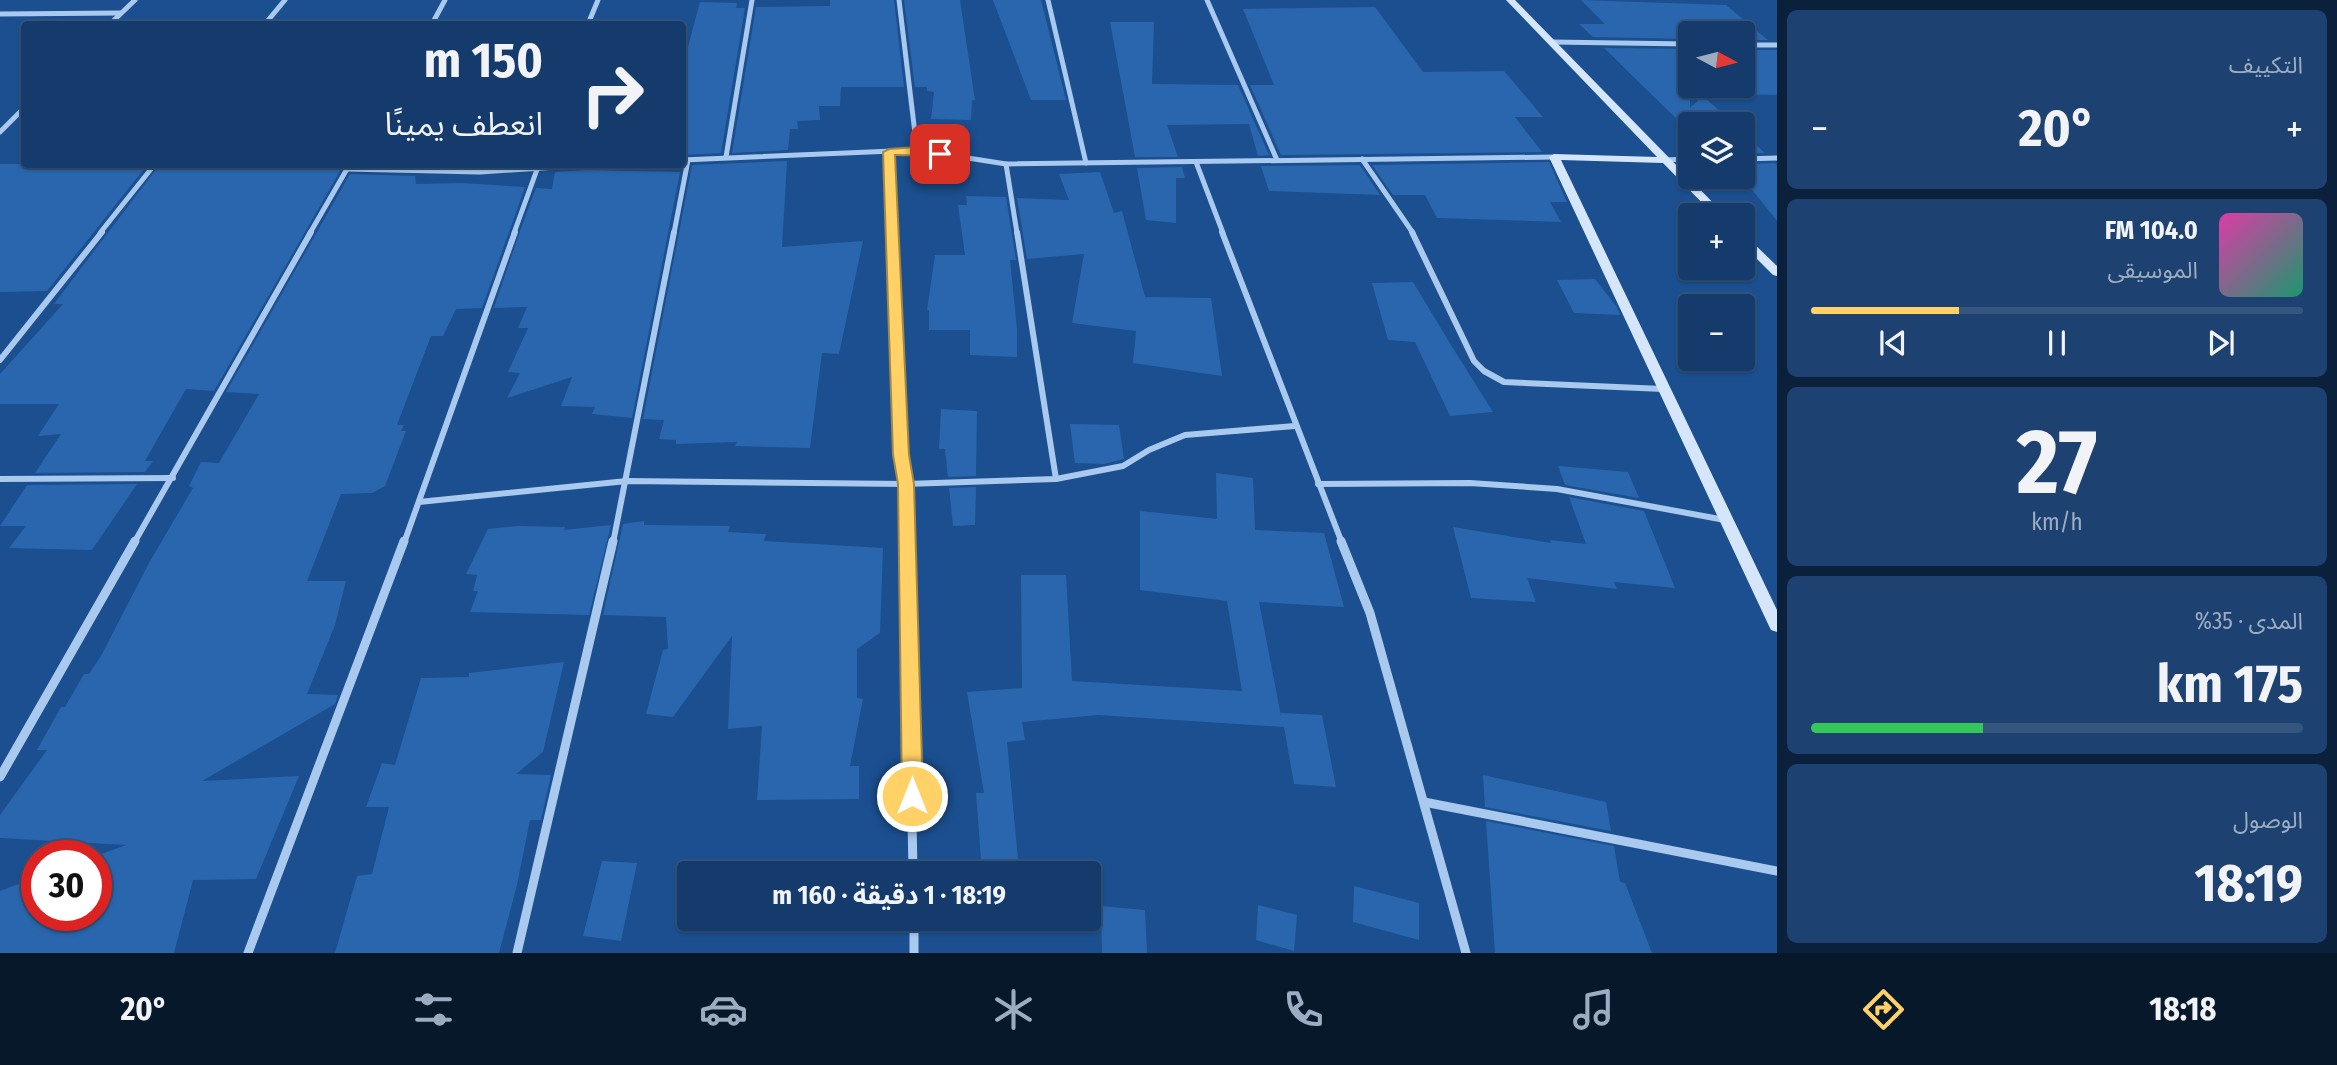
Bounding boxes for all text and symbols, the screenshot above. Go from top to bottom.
north arrow [1678,21,1755,98]
map controls [1678,21,1755,371]
text: 150 m [424,31,543,90]
icon: right [567,49,658,140]
text: التكييف [2229,51,2303,79]
text: 20° [2019,97,2095,160]
text: انعطف يمينًا [384,105,543,143]
text: − [1811,106,1828,152]
text: + [2286,106,2303,152]
button: layers [1678,112,1755,189]
pin [910,124,970,184]
icon: arrive [921,135,959,173]
button: + [1678,203,1755,280]
text: 104.0 FM [2105,215,2198,246]
text: الموسيقى [2107,256,2198,284]
button: − [1678,294,1755,371]
icon: previous [1874,324,1912,362]
icon: pause [2038,324,2076,362]
icon: next [2202,324,2240,362]
text: 27 [2017,408,2097,517]
text: km/h [2031,508,2083,536]
text: المدى · 35% [2195,607,2303,635]
text: 175 km [2157,653,2303,716]
position arrow [875,759,949,833]
text: الوصول [2233,806,2303,834]
speed limit sign: 30 [21,840,112,931]
text: 18:19 [2195,852,2303,915]
text: 18:19 · 1 دقيقة · 160 m [772,880,1006,911]
icon: filters [409,985,458,1034]
icon: car [699,985,748,1034]
icon: climate [989,985,1038,1034]
icon: phone [1279,985,1328,1034]
icon: music [1569,985,1618,1034]
icon: directions [1859,985,1908,1034]
text: 20° [121,990,168,1028]
text: 18:18 [2149,990,2216,1028]

